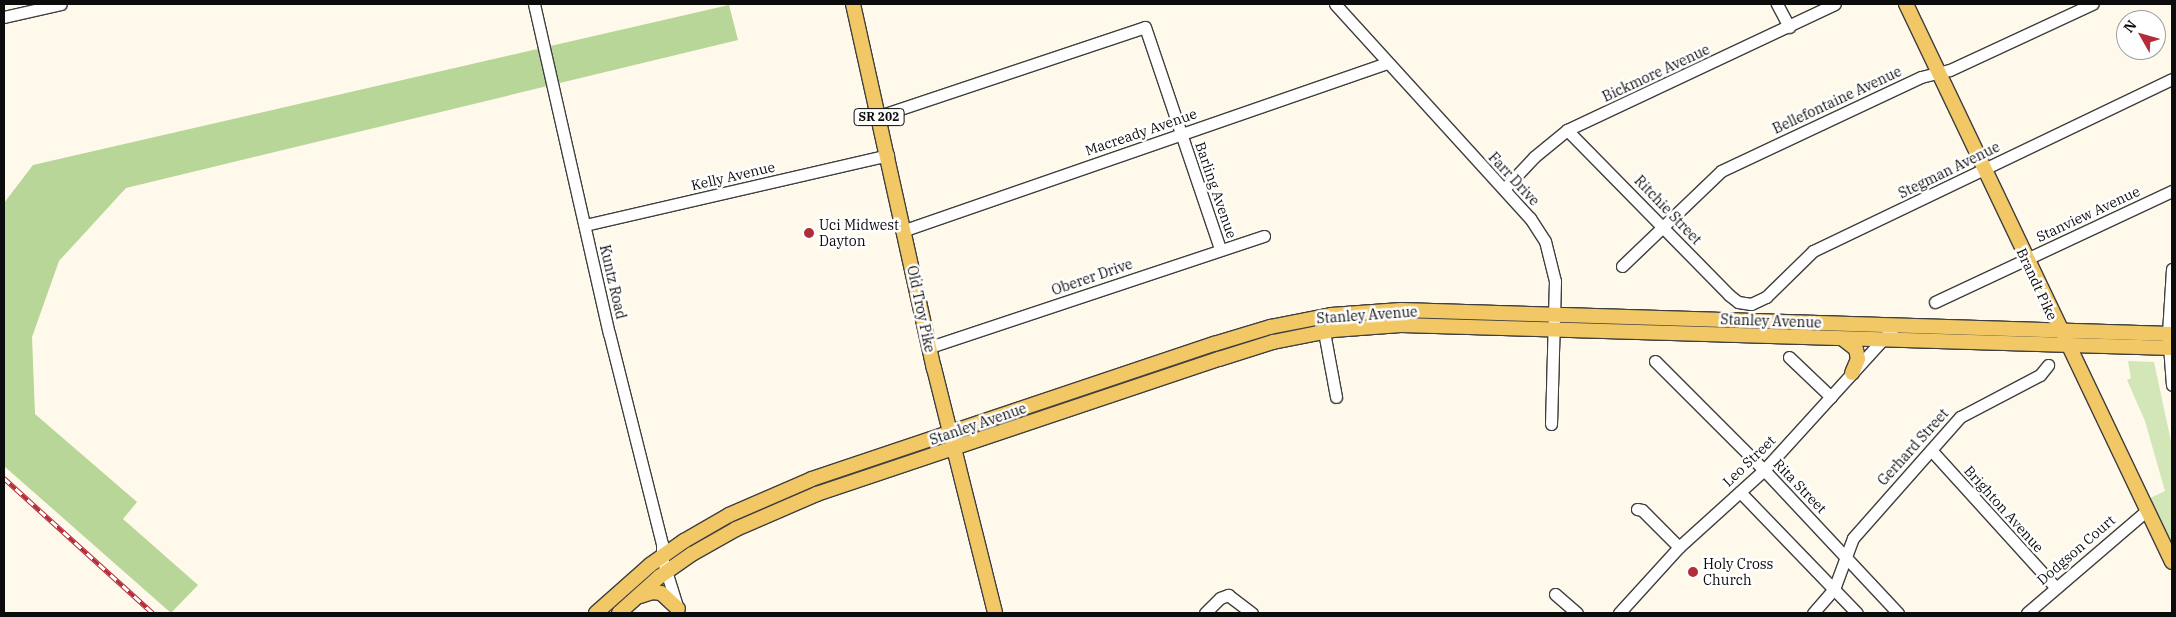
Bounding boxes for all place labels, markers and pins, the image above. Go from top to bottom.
place label: Uci Midwest Dayton [819,217,899,250]
marker: Uci Midwest Dayton [803,227,815,239]
place label: Holy Cross Church [1703,556,1773,588]
marker: Holy Cross Church [1687,566,1699,578]

